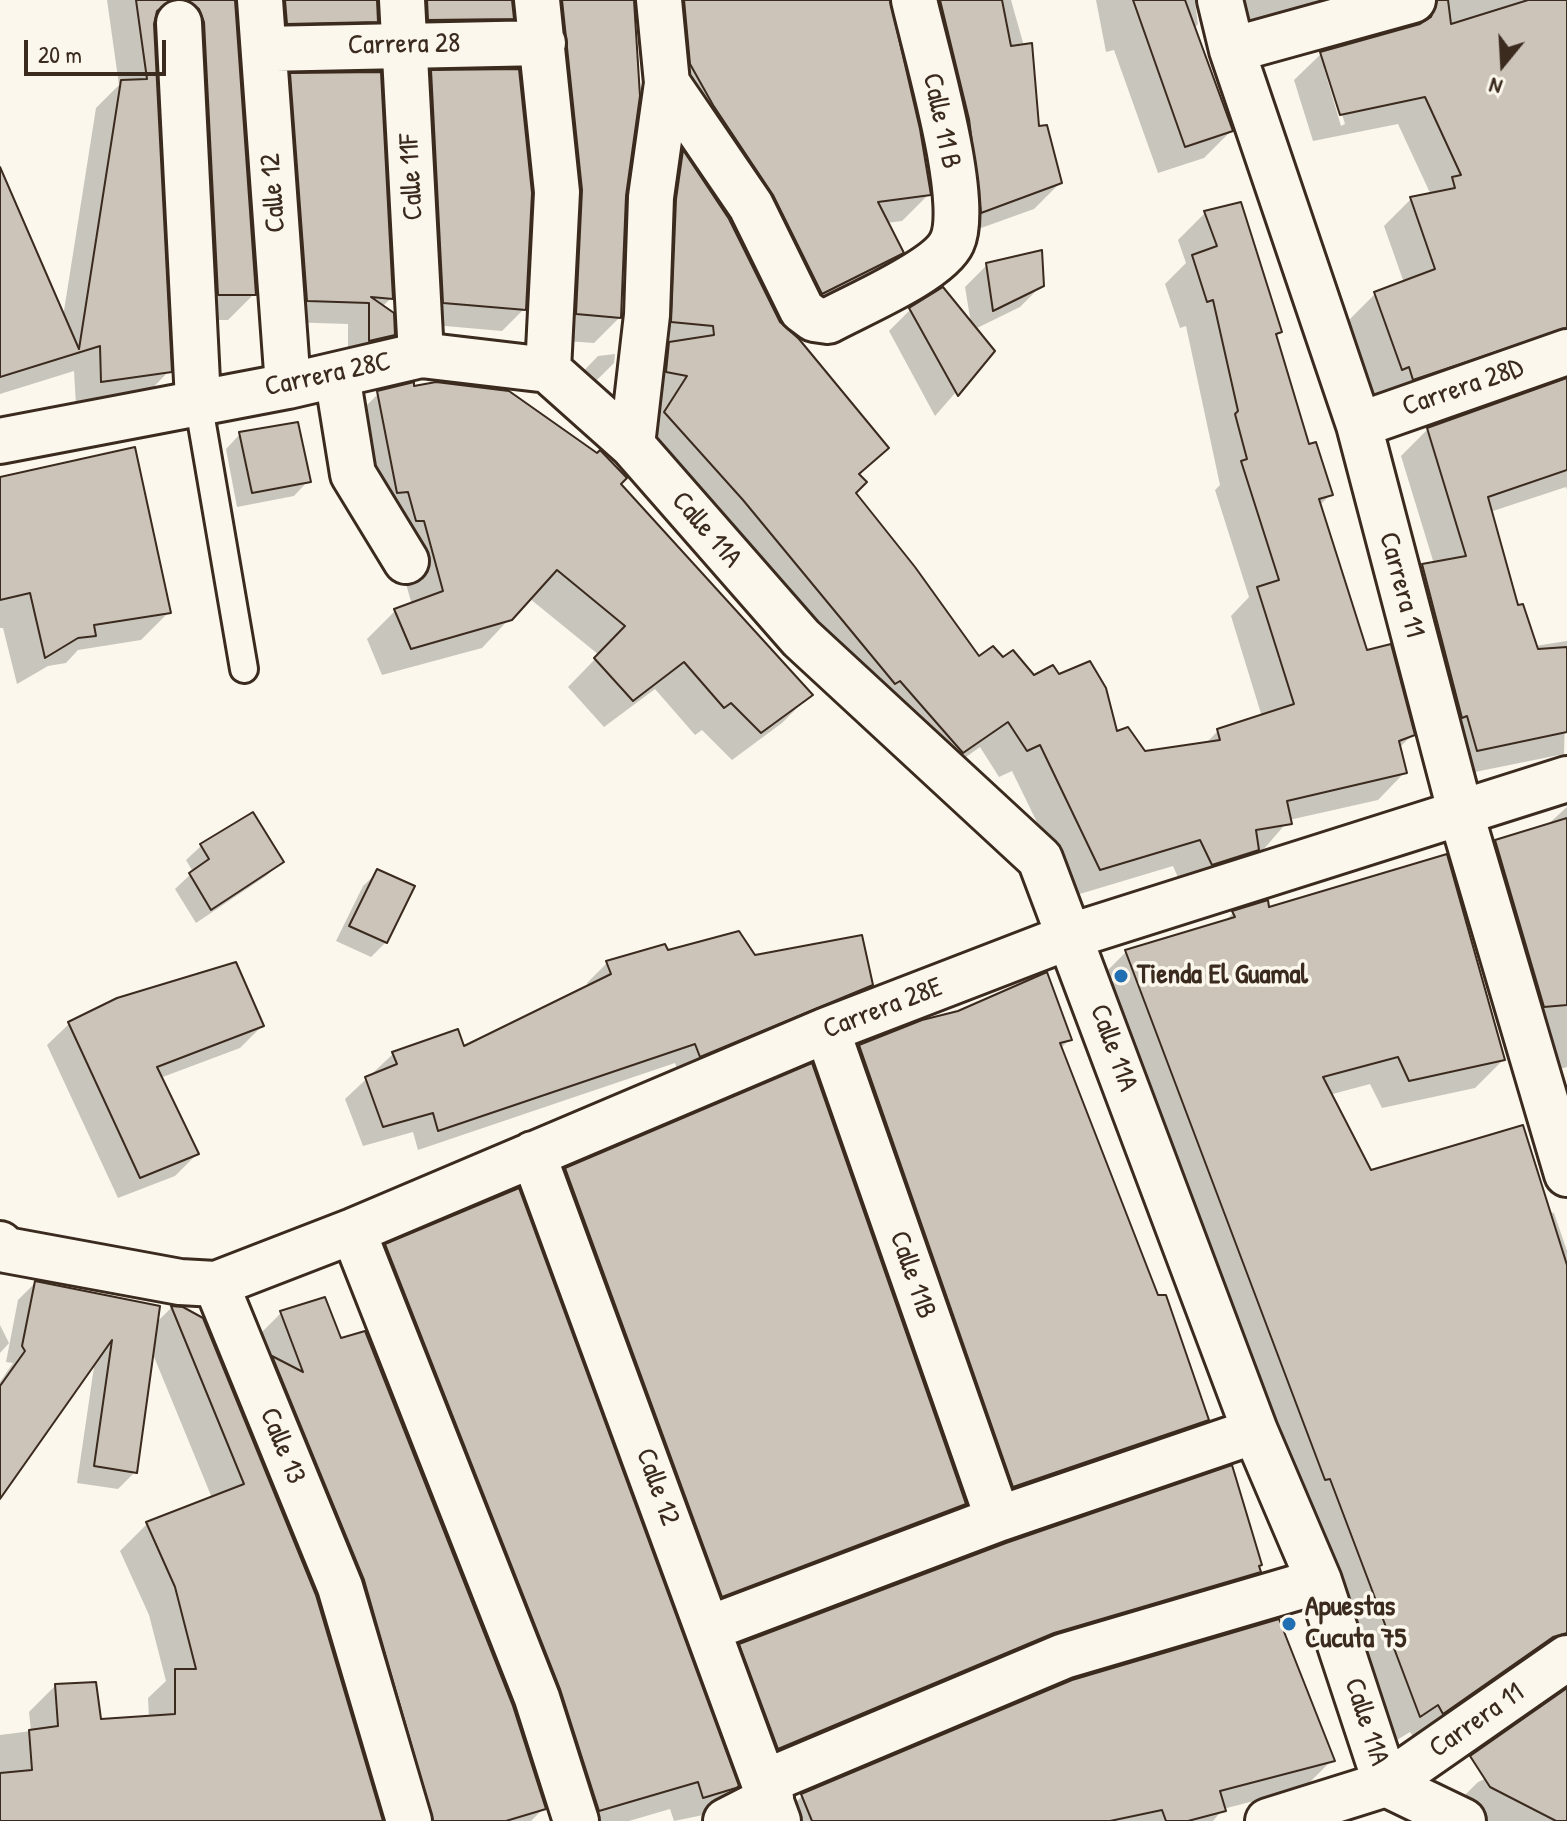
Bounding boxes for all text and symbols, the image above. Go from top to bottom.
scale bar [28,24,170,74]
north arrow [1463,24,1543,104]
street label: Carrera 28 [347,27,461,63]
text: 20 m [38,38,82,70]
street label: Calle 11 B [914,70,968,172]
text: N [1485,71,1506,103]
street label: Calle 11F [393,133,431,221]
street label: Calle 12 [254,152,294,234]
street label: Carrera 28C [262,345,394,405]
street label: Carrera 28D [1398,352,1528,424]
street label: Calle 11A [664,485,748,575]
street label: Carrera 11 [1371,529,1431,641]
place label: Tienda El Guamal [1137,959,1308,993]
marker: Tienda El Guamal [1112,967,1130,985]
street label: Carrera 28E [819,971,947,1047]
street label: Calle 11A [1082,1000,1144,1096]
street label: Calle 11B [881,1227,943,1323]
street label: Calle 13 [252,1403,312,1489]
street label: Calle 12 [628,1444,686,1530]
place label: Apuestas Cucuta 75 [1305,1591,1406,1657]
marker: Apuestas Cucuta 75 [1280,1615,1298,1633]
street label: Calle 11A [1336,1674,1396,1770]
street label: Carrera 11 [1423,1676,1531,1766]

